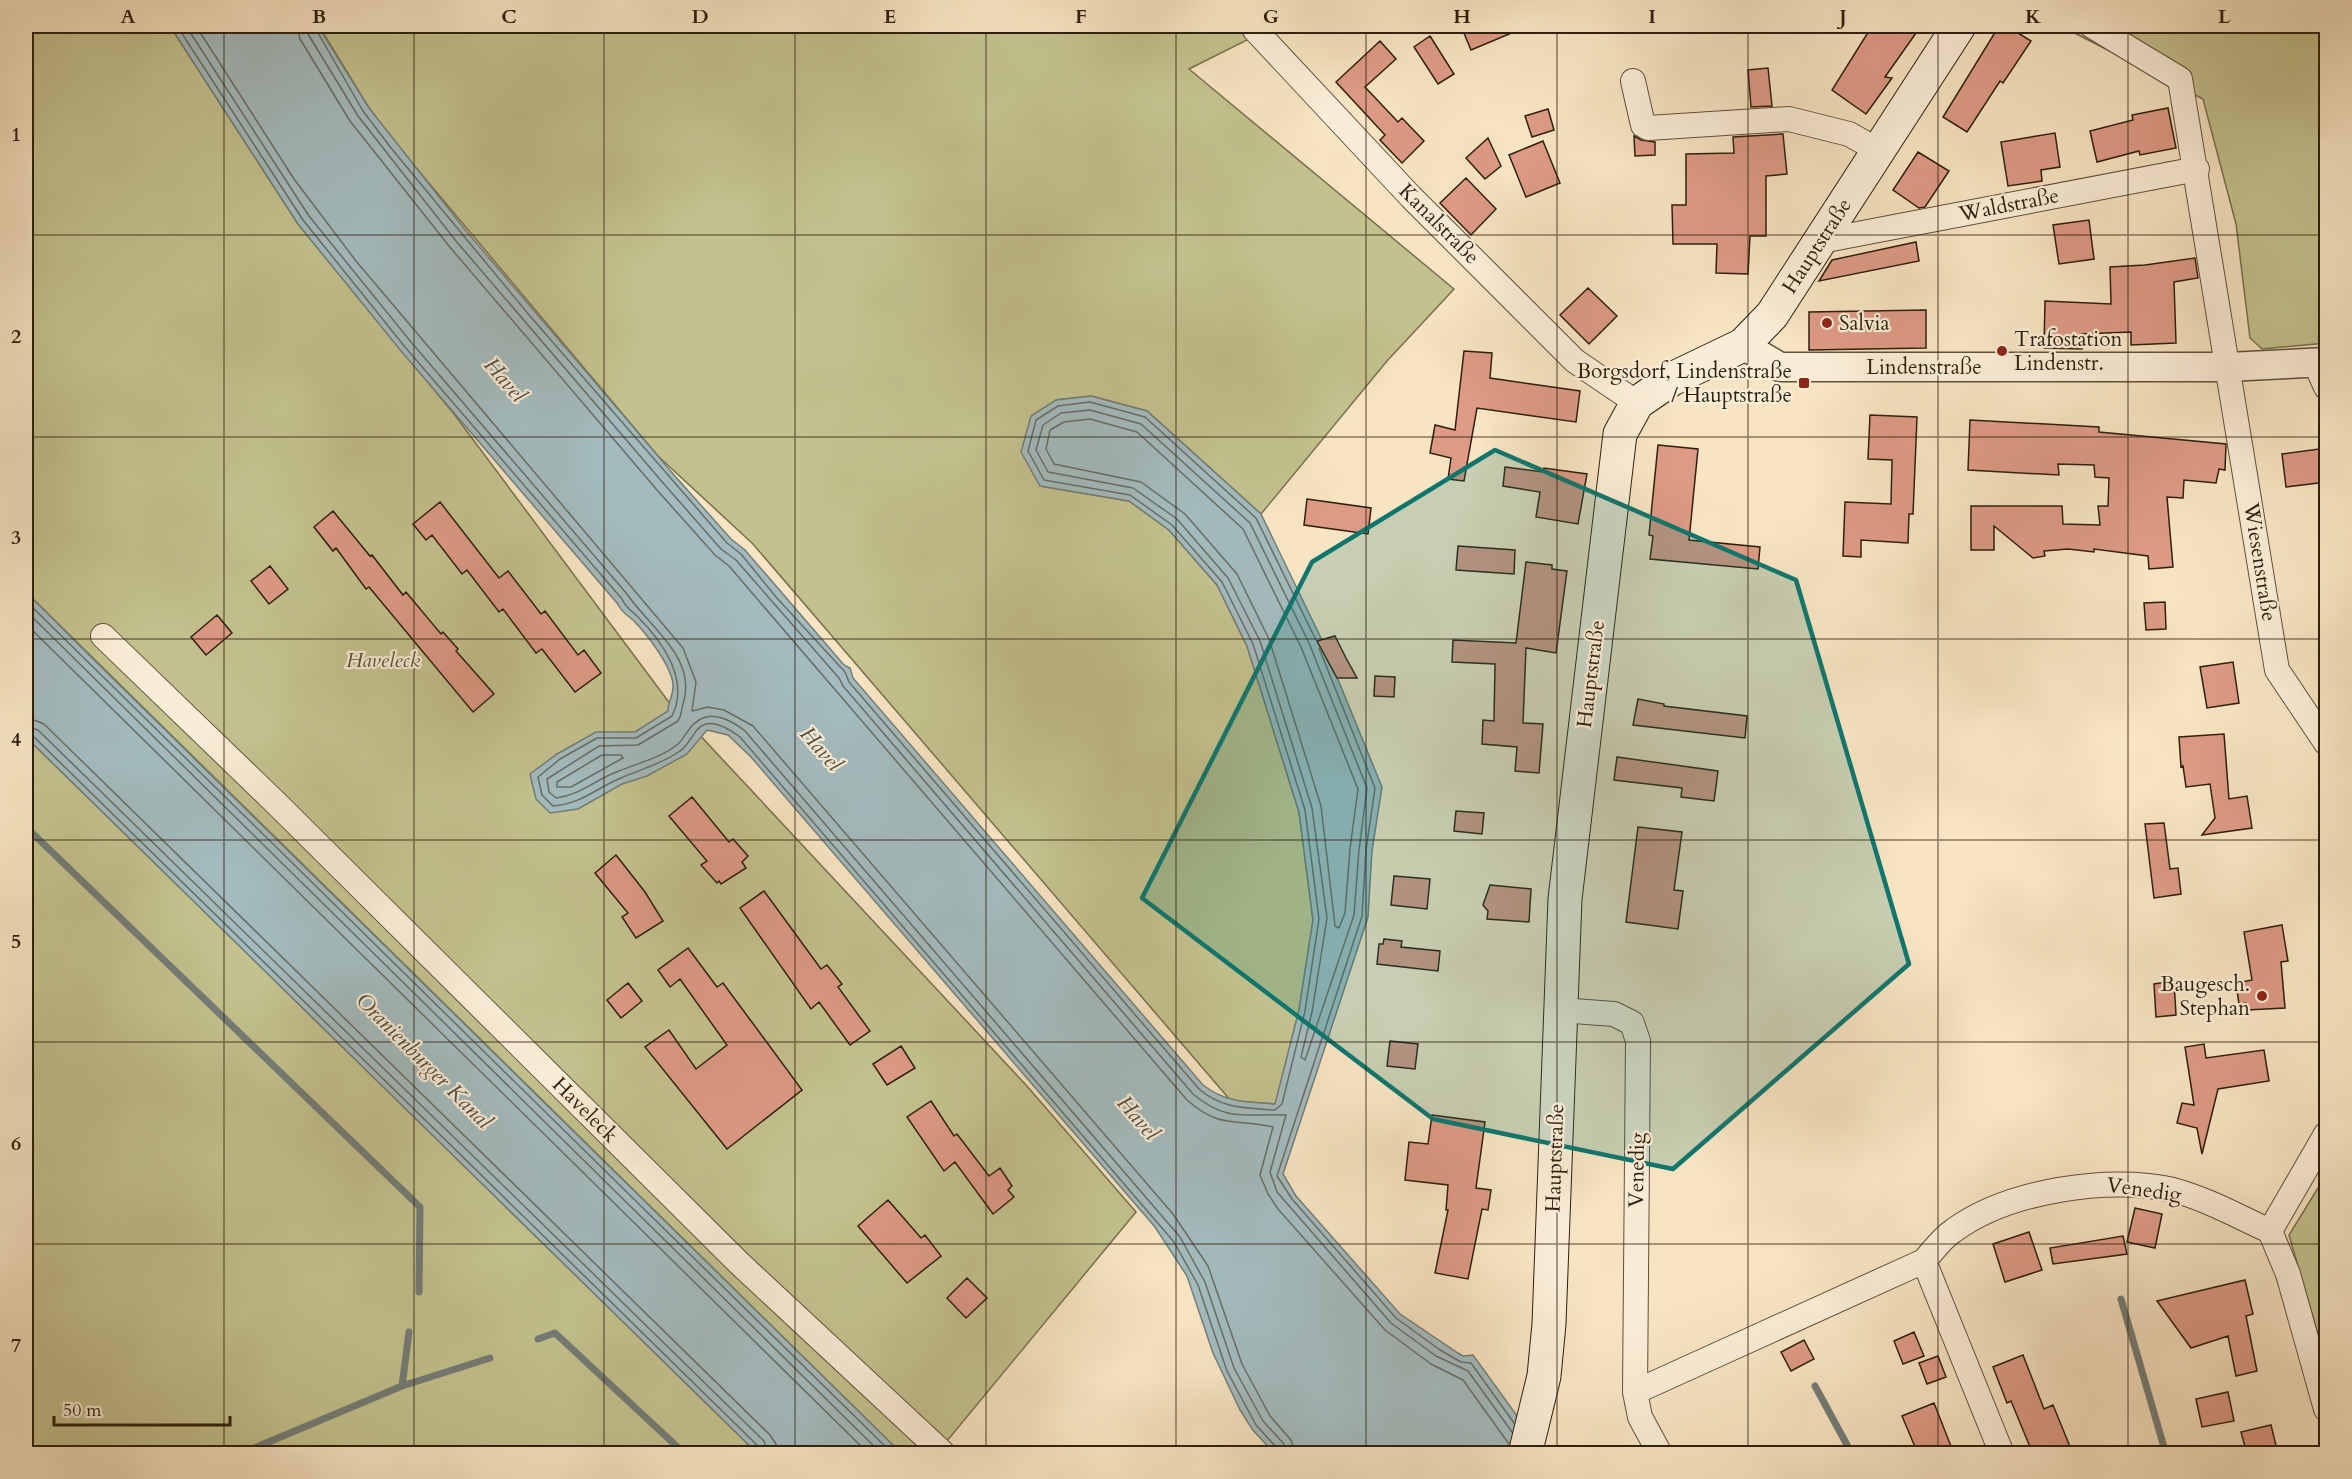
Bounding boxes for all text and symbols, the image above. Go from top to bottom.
text: A [120,3,136,30]
text: B [312,3,326,30]
text: C [501,3,517,30]
text: D [691,3,709,30]
text: E [884,3,896,30]
text: F [1075,3,1087,30]
text: G [1263,3,1279,30]
text: H [1453,3,1471,30]
text: I [1648,3,1656,30]
text: J [1836,3,1847,30]
text: K [2025,3,2042,30]
text: L [2218,3,2231,30]
text: 1 [11,121,21,148]
street label: Kanalstraße [1392,177,1486,271]
street label: Waldstraße [1956,181,2061,229]
street label: Hauptstraße [1775,193,1859,299]
place label: Salvia [1839,309,1890,338]
marker: Salvia [1820,316,1834,330]
text: 2 [11,323,21,350]
place label: Trafostation Lindenstr. [2014,325,2123,378]
marker: Trafostation Lindenstr. [1995,344,2009,358]
water label: Havel [477,351,534,410]
street label: Lindenstraße [1866,353,1982,382]
place label: Borgsdorf, Lindenstraße / Hauptstraße [1577,357,1792,410]
marker: Borgsdorf, Lindenstraße / Hauptstraße [1797,376,1811,390]
street label: Wiesenstraße [2236,500,2284,623]
text: 3 [11,524,21,551]
street label: Hauptstraße [1570,618,1612,730]
park label: Haveleck [346,646,421,675]
water label: Havel [793,720,850,779]
text: 4 [11,726,21,753]
text: 5 [11,928,21,955]
place label: Baugesch. Stephan [2160,970,2250,1023]
water label: Oranienburger Kanal [349,986,500,1137]
marker: Baugesch. Stephan [2255,989,2269,1003]
street label: Haveleck [546,1071,625,1150]
water label: Havel [1110,1089,1167,1148]
street label: Hauptstraße [1539,1103,1571,1213]
text: 6 [11,1130,21,1157]
street label: Venedig [1622,1132,1652,1208]
street label: Venedig [2105,1170,2184,1210]
text: 7 [11,1332,21,1359]
scale bar [54,1389,230,1427]
text: 50 m [63,1398,102,1423]

